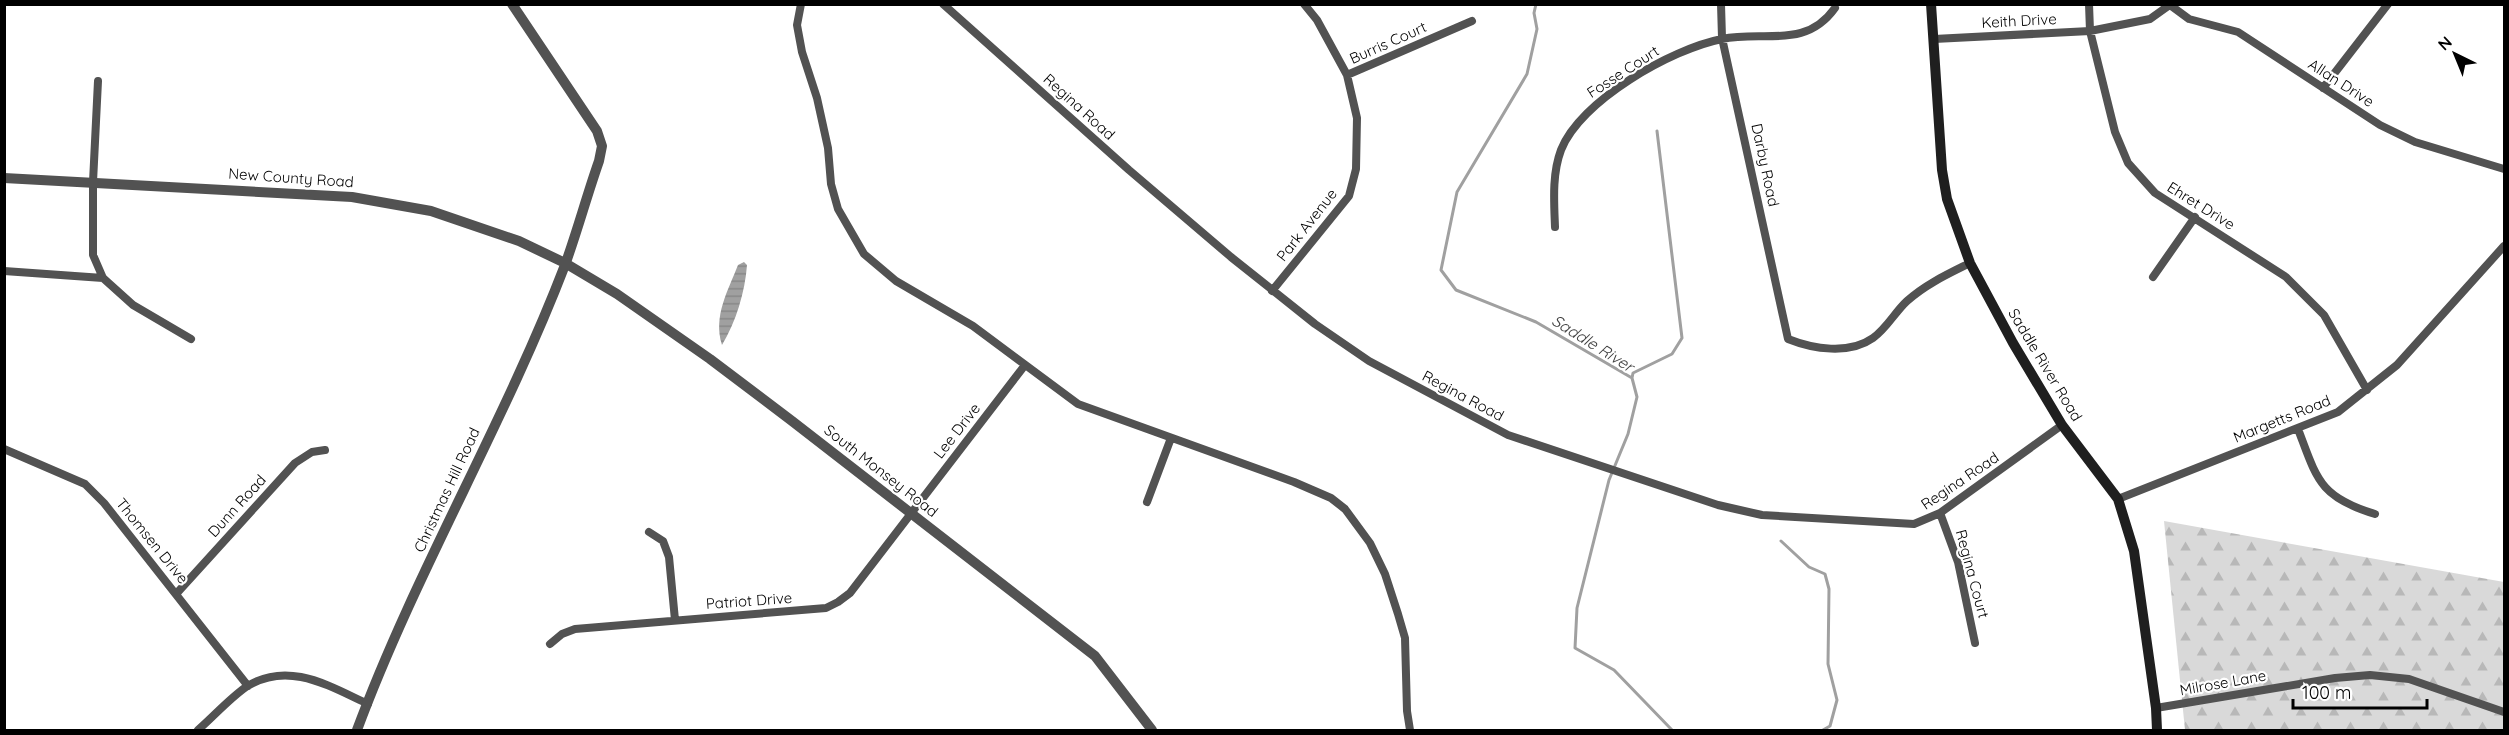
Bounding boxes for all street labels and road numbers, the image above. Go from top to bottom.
street label: Keith Drive [1981,9,2057,32]
street label: Burris Court [1346,17,1429,68]
street label: Fosse Court [1583,41,1662,102]
street label: Allan Drive [2305,54,2378,111]
street label: Regina Road [1040,69,1119,144]
street label: Darby Road [1747,122,1784,208]
street label: New County Road [228,164,354,191]
street label: Ehret Drive [2164,177,2239,234]
street label: Park Avenue [1272,185,1341,265]
street label: Saddle River Road [2004,305,2087,425]
street label: Regina Road [1419,366,1507,425]
street label: Margetts Road [2230,390,2333,447]
street label: Lee Drive [929,399,984,462]
street label: South Monsey Road [821,420,942,521]
street label: Christmas Hill Road [409,424,484,555]
street label: Regina Road [1917,448,2002,514]
street label: Dunn Road [203,470,270,541]
street label: Thomsen Drive [112,494,193,587]
street label: Regina Court [1952,527,1993,620]
street label: Patriot Drive [705,588,793,613]
street label: Milrose Lane [2178,666,2268,699]

